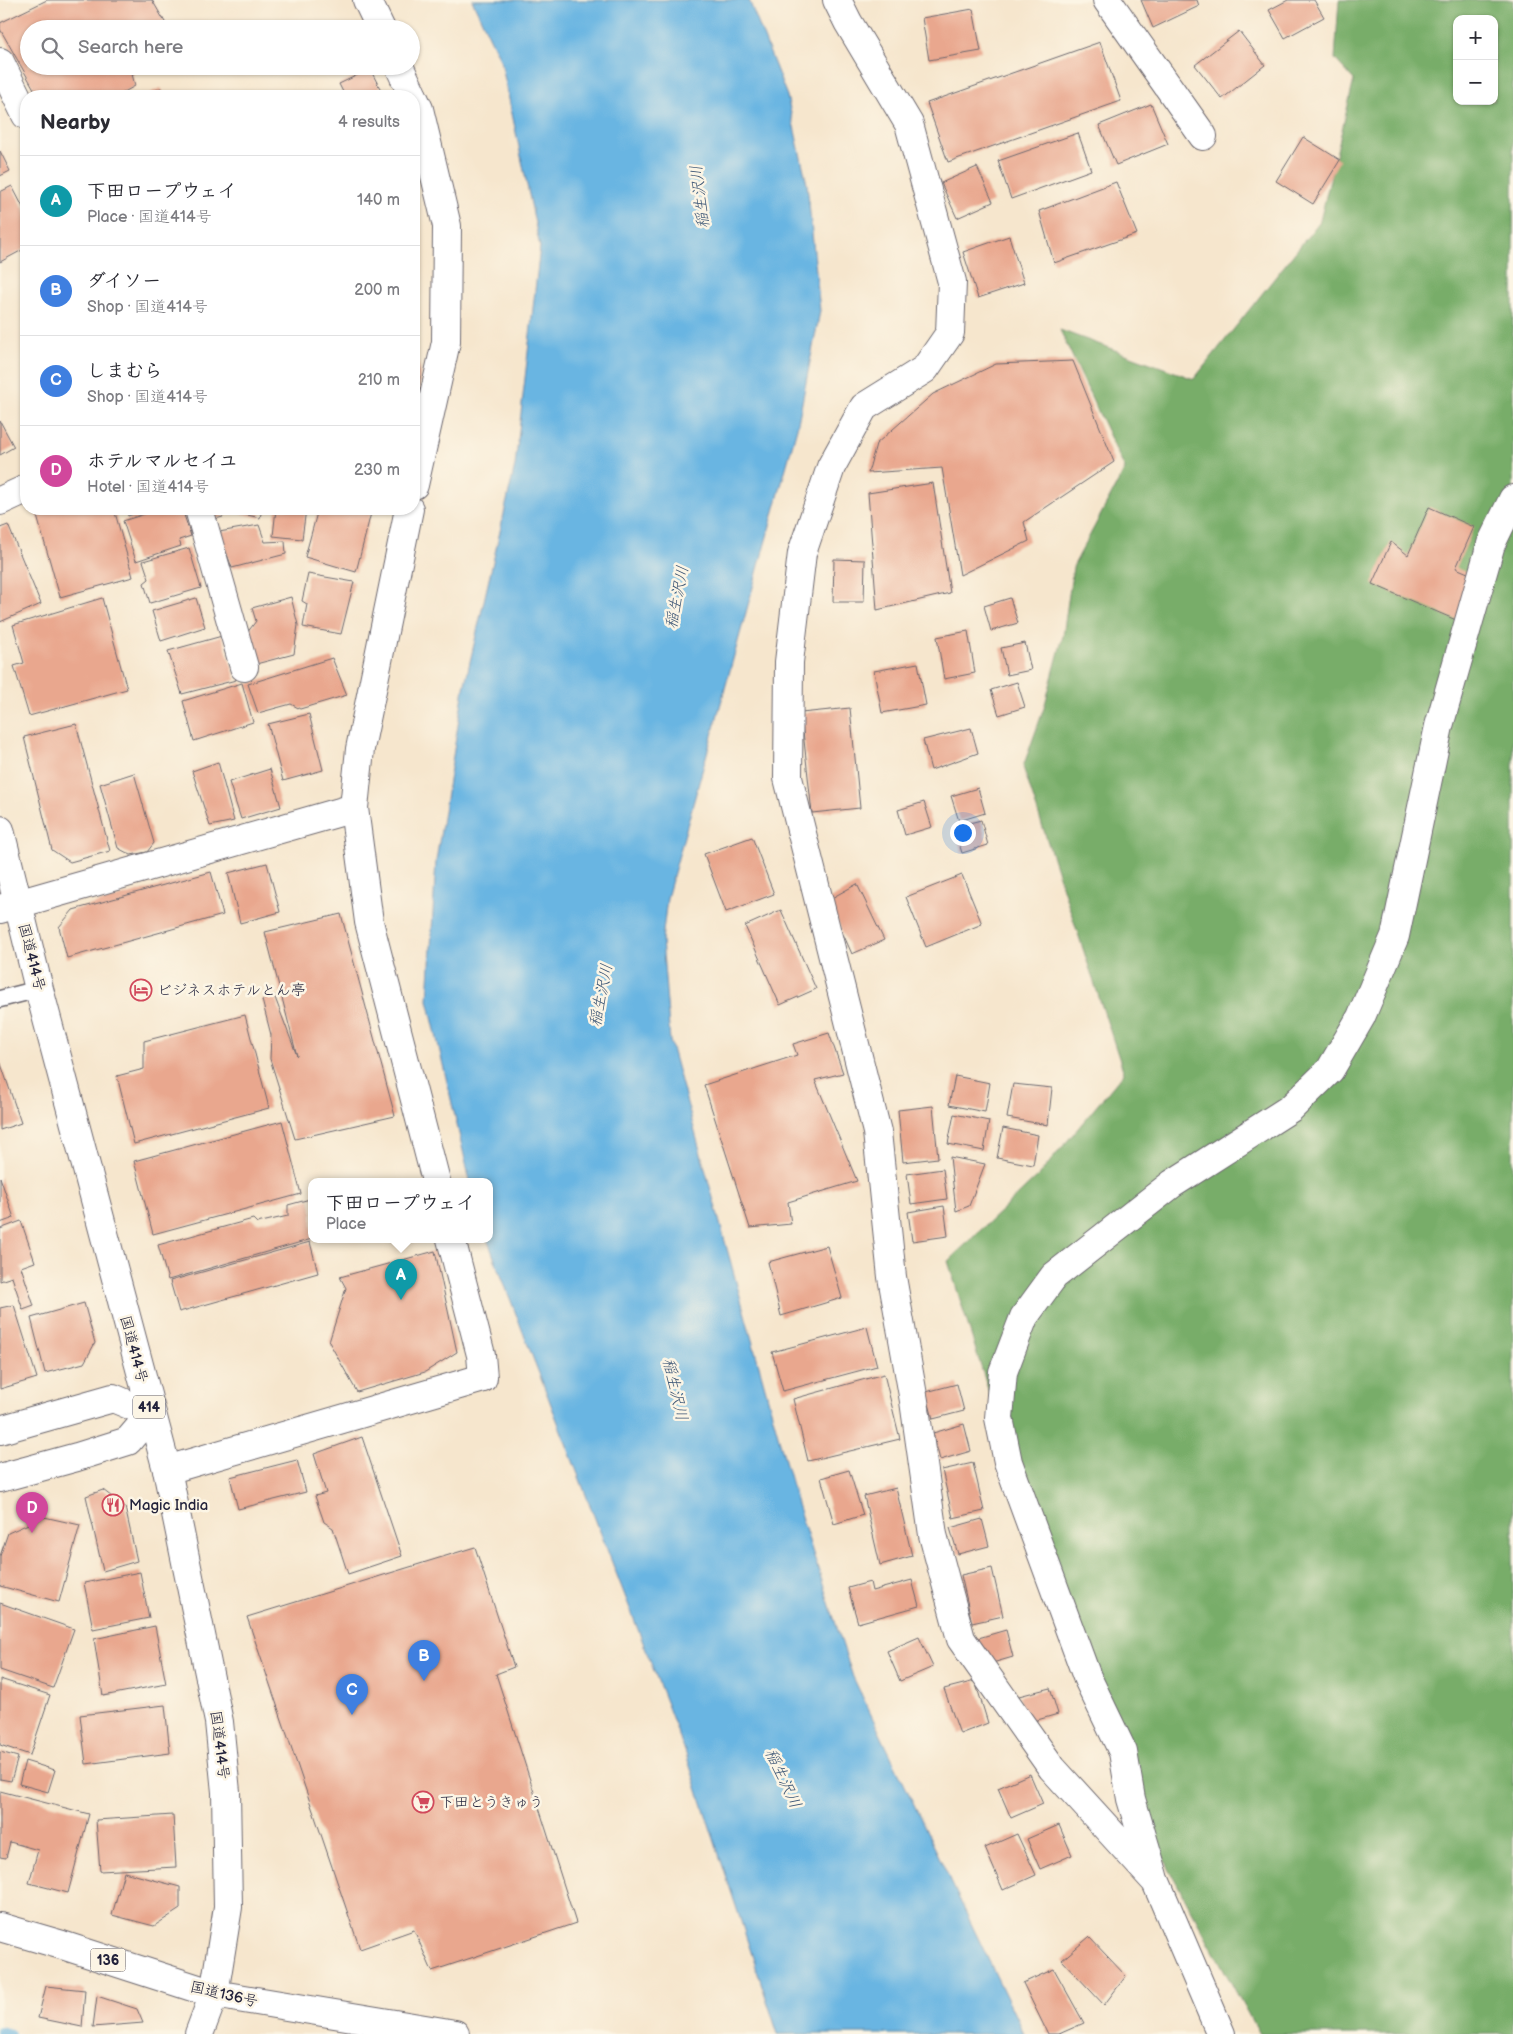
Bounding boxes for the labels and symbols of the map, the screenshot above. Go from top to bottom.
water label: 稲生沢川 [687,164,714,230]
water label: 稲生沢川 [662,564,693,631]
your location [950,820,976,846]
street label: 国道414号 [14,921,49,993]
water label: 稲生沢川 [586,962,617,1029]
hotel icon: ビジネスホテルとん亭 [129,978,153,1002]
place label: ビジネスホテルとん亭 [157,981,306,1000]
pin: A [385,1259,417,1300]
street label: 国道414号 [115,1313,152,1385]
water label: 稲生沢川 [658,1356,691,1423]
road number: 414 [133,1395,165,1418]
pin: D [16,1492,48,1533]
restaurant icon: Magic India [101,1493,125,1517]
place label: Magic India [129,1496,208,1515]
pin: B [408,1640,440,1681]
pin: C [336,1674,368,1715]
street label: 国道414号 [206,1710,233,1781]
water label: 稲生沢川 [761,1746,805,1812]
supermarket icon: 下田とうきゅう [411,1790,435,1814]
place label: 下田とうきゅう [439,1793,544,1812]
road number: 136 [90,1948,126,1972]
street label: 国道136号 [188,1977,260,2012]

